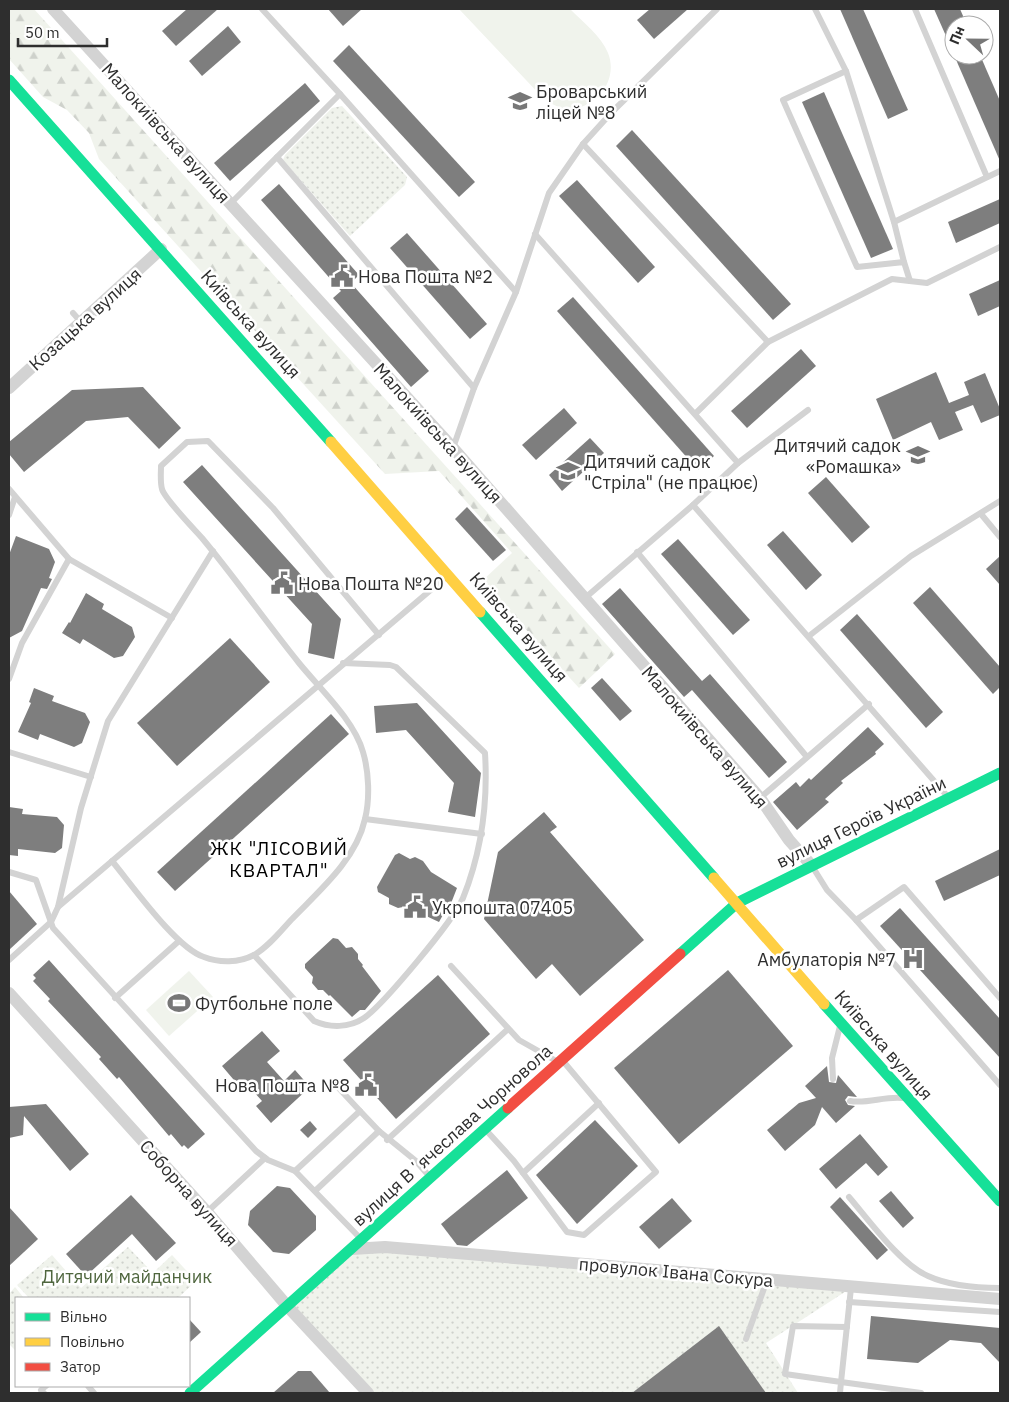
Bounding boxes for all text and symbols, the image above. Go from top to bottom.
scale bar [18,15,106,47]
north arrow [944,15,994,65]
text: 50 m [25,23,60,42]
text: Пн [945,23,969,47]
street label: Малокиївська вулиця [97,58,235,208]
place label: Броварський ліцей №8 [536,80,647,124]
school or university icon: Броварський ліцей №8 [507,88,533,114]
street label: Козацька вулиця [24,262,146,376]
public building icon: Нова Пошта №2 [329,263,355,289]
street label: Київська вулиця [196,265,306,383]
place label: Нова Пошта №2 [358,265,493,288]
street label: Малокиївська вулиця [369,358,507,508]
place label: Дитячий садок «Ромашка» [774,434,901,478]
school or university icon: Дитячий садок «Ромашка» [905,442,931,468]
place label: Дитячий садок "Стріла" (не працює) [584,450,758,494]
school or university icon: Дитячий садок "Стріла" (не працює) [555,458,581,484]
street label: Київська вулиця [465,567,573,687]
public building icon: Нова Пошта №20 [269,570,295,596]
place label: Нова Пошта №20 [298,572,444,595]
street label: Малокиївська вулиця [637,661,773,813]
street label: вулиця Героїв України [772,771,950,873]
district label: ЖК "ЛІСОВИЙ КВАРТАЛ" [210,836,348,882]
public building icon: Укрпошта 07405 [402,894,428,920]
place label: Укрпошта 07405 [432,896,573,919]
hospital icon: Амбулаторія №7 [900,946,926,972]
place label: Амбулаторія №7 [757,948,896,971]
street label: Київська вулиця [830,985,938,1105]
sports icon: Футбольне поле [166,990,192,1016]
place label: Футбольне поле [195,992,333,1015]
street label: вулиця Вʼячеслава Чорновола [347,1039,557,1231]
public building icon: Нова Пошта №8 [353,1072,379,1098]
place label: Нова Пошта №8 [215,1074,350,1097]
street label: Соборна вулиця [135,1135,243,1251]
street label: провулок Івана Сокура [578,1252,775,1292]
park label: Дитячий майданчик [42,1265,212,1288]
legend [15,1297,190,1387]
text: Вільно [60,1307,107,1326]
text: Повільно [60,1332,124,1351]
text: Затор [60,1357,101,1376]

